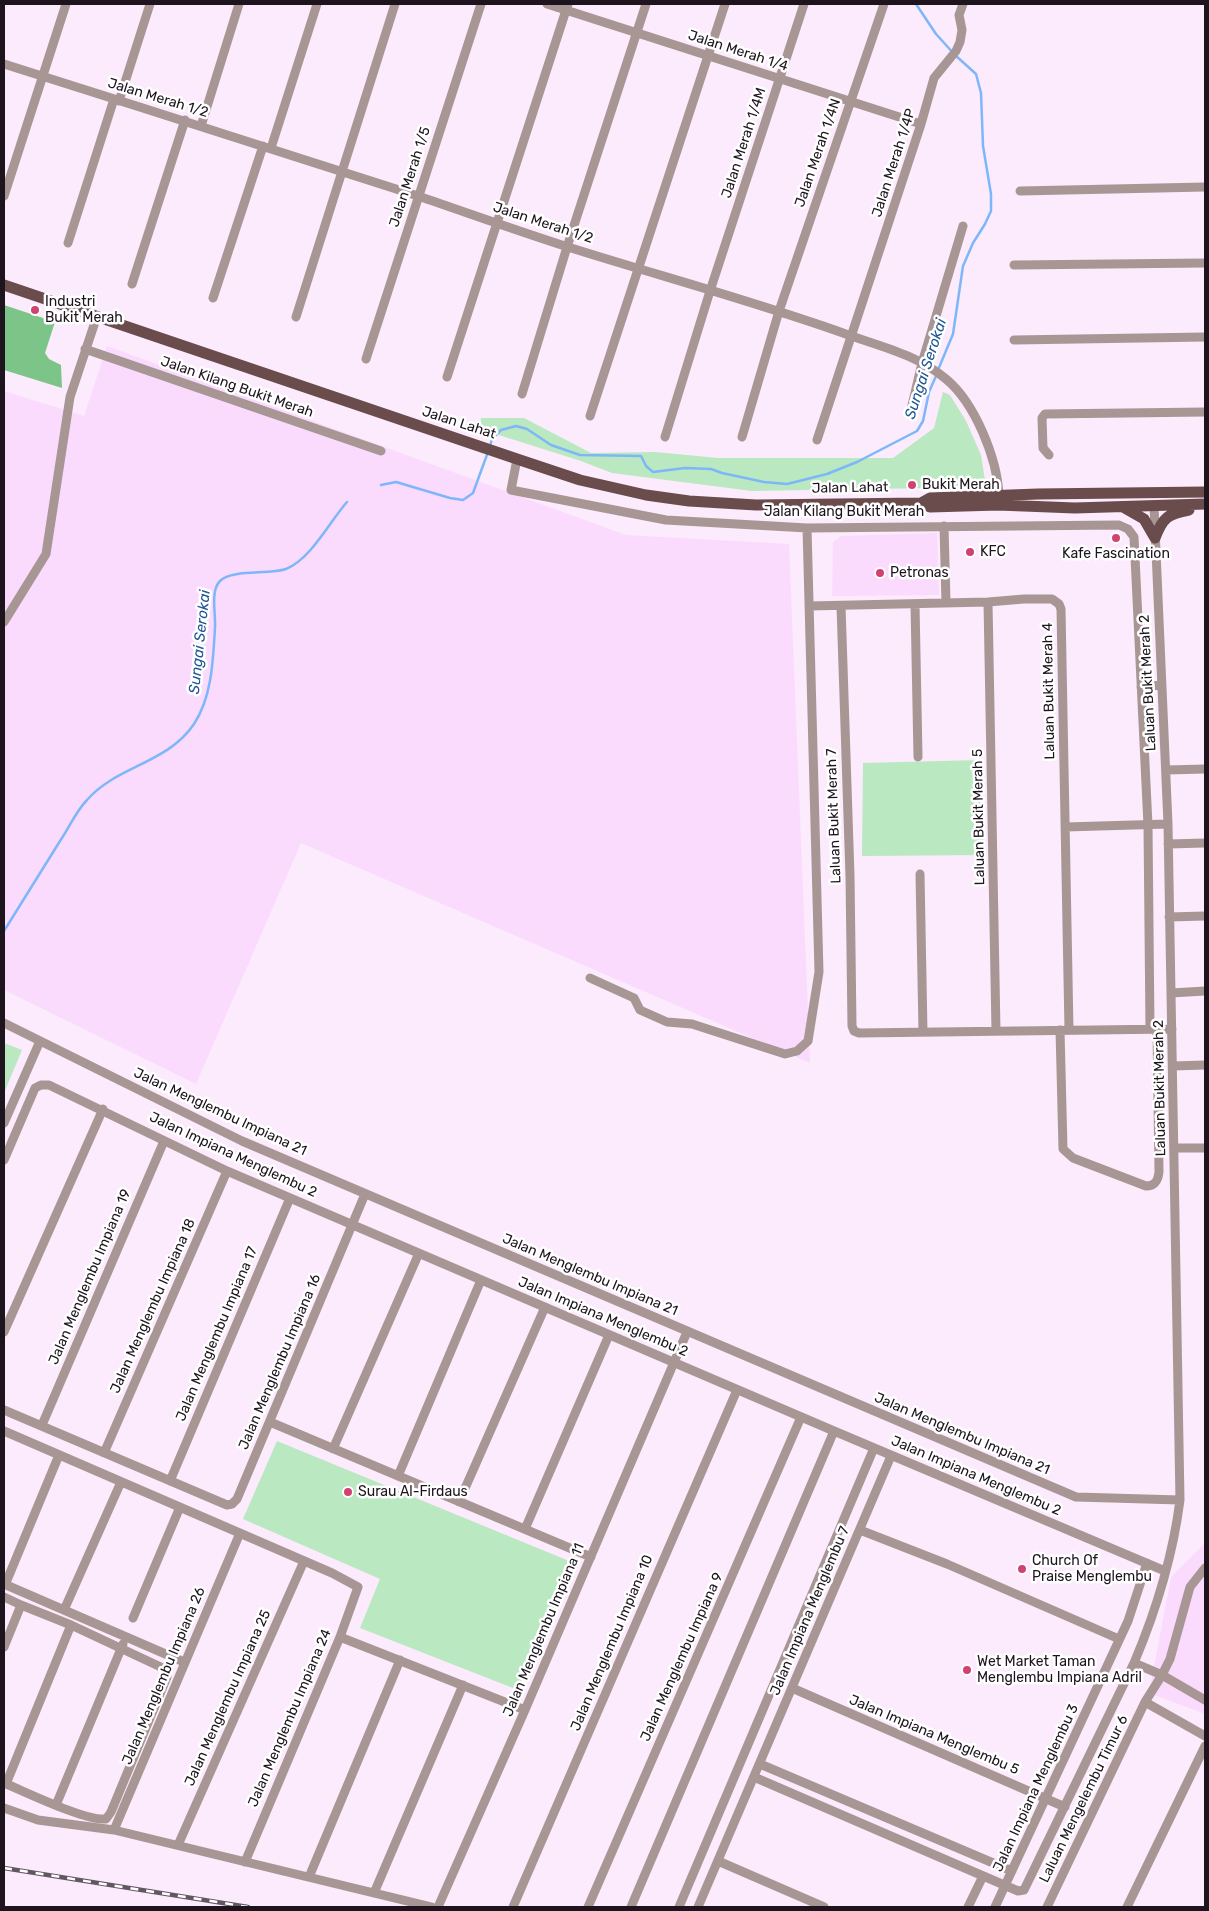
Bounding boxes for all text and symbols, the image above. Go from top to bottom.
street label: Jalan Merah 1/4 [686,27,790,75]
street label: Jalan Merah 1/2 [106,75,210,121]
street label: Jalan Merah 1/4M [718,86,770,200]
street label: Jalan Merah 1/4N [792,96,844,210]
street label: Jalan Merah 1/4P [869,107,919,219]
street label: Jalan Merah 1/5 [386,125,434,229]
street label: Jalan Merah 1/2 [491,199,595,247]
place label: Industri Bukit Merah [45,294,123,326]
marker: Industri Bukit Merah [29,304,41,316]
water label: Sungai Serokai [901,316,951,422]
street label: Jalan Kilang Bukit Merah [158,353,316,421]
street label: Jalan Lahat [420,403,498,443]
place label: Bukit Merah [922,477,1000,493]
street label: Jalan Lahat [811,479,889,497]
marker: Bukit Merah [906,479,918,491]
street label: Jalan Kilang Bukit Merah [764,504,924,520]
marker: Kafe Fascination [1110,532,1122,544]
place label: KFC [980,544,1006,560]
marker: KFC [964,546,976,558]
place label: Kafe Fascination [1062,546,1170,562]
place label: Petronas [890,565,949,581]
marker: Petronas [874,567,886,579]
water label: Sungai Serokai [186,589,214,695]
street label: Laluan Bukit Merah 2 [1136,614,1160,752]
street label: Laluan Bukit Merah 4 [1039,622,1059,760]
street label: Laluan Bukit Merah 7 [823,748,845,884]
street label: Laluan Bukit Merah 5 [969,749,989,885]
street label: Laluan Bukit Merah 2 [1150,1020,1170,1156]
street label: Jalan Menglembu Impiana 21 [131,1064,309,1160]
street label: Jalan Impiana Menglembu 2 [147,1109,319,1201]
street label: Jalan Menglembu Impiana 19 [45,1187,135,1367]
street label: Jalan Menglembu Impiana 18 [107,1216,199,1396]
street label: Jalan Menglembu Impiana 21 [500,1230,680,1320]
street label: Jalan Menglembu Impiana 17 [173,1244,261,1424]
street label: Jalan Menglembu Impiana 16 [235,1272,325,1452]
street label: Jalan Impiana Menglembu 2 [516,1274,690,1360]
street label: Jalan Menglembu Impiana 21 [872,1389,1052,1479]
street label: Jalan Impiana Menglembu 2 [889,1433,1063,1519]
place label: Surau Al-Firdaus [358,1484,468,1500]
marker: Surau Al-Firdaus [342,1486,354,1498]
street label: Jalan Impiana Menglembu 7 [767,1524,853,1698]
street label: Jalan Menglembu Impiana 11 [500,1541,588,1719]
street label: Jalan Menglembu Impiana 10 [567,1552,657,1734]
place label: Church Of Praise Menglembu [1032,1553,1152,1585]
marker: Church Of Praise Menglembu [1016,1563,1028,1575]
street label: Jalan Menglembu Impiana 9 [637,1570,727,1744]
street label: Jalan Menglembu Impiana 26 [119,1585,209,1767]
street label: Jalan Menglembu Impiana 25 [181,1607,275,1789]
street label: Jalan Menglembu Impiana 24 [245,1627,335,1809]
place label: Wet Market Taman Menglembu Impiana Adril [977,1654,1142,1686]
marker: Wet Market Taman Menglembu Impiana Adril [961,1664,973,1676]
street label: Jalan Impiana Menglembu 5 [847,1692,1021,1778]
street label: Jalan Impiana Menglembu 3 [990,1702,1082,1874]
street label: Laluan Mengelembu Timur 6 [1036,1713,1132,1885]

